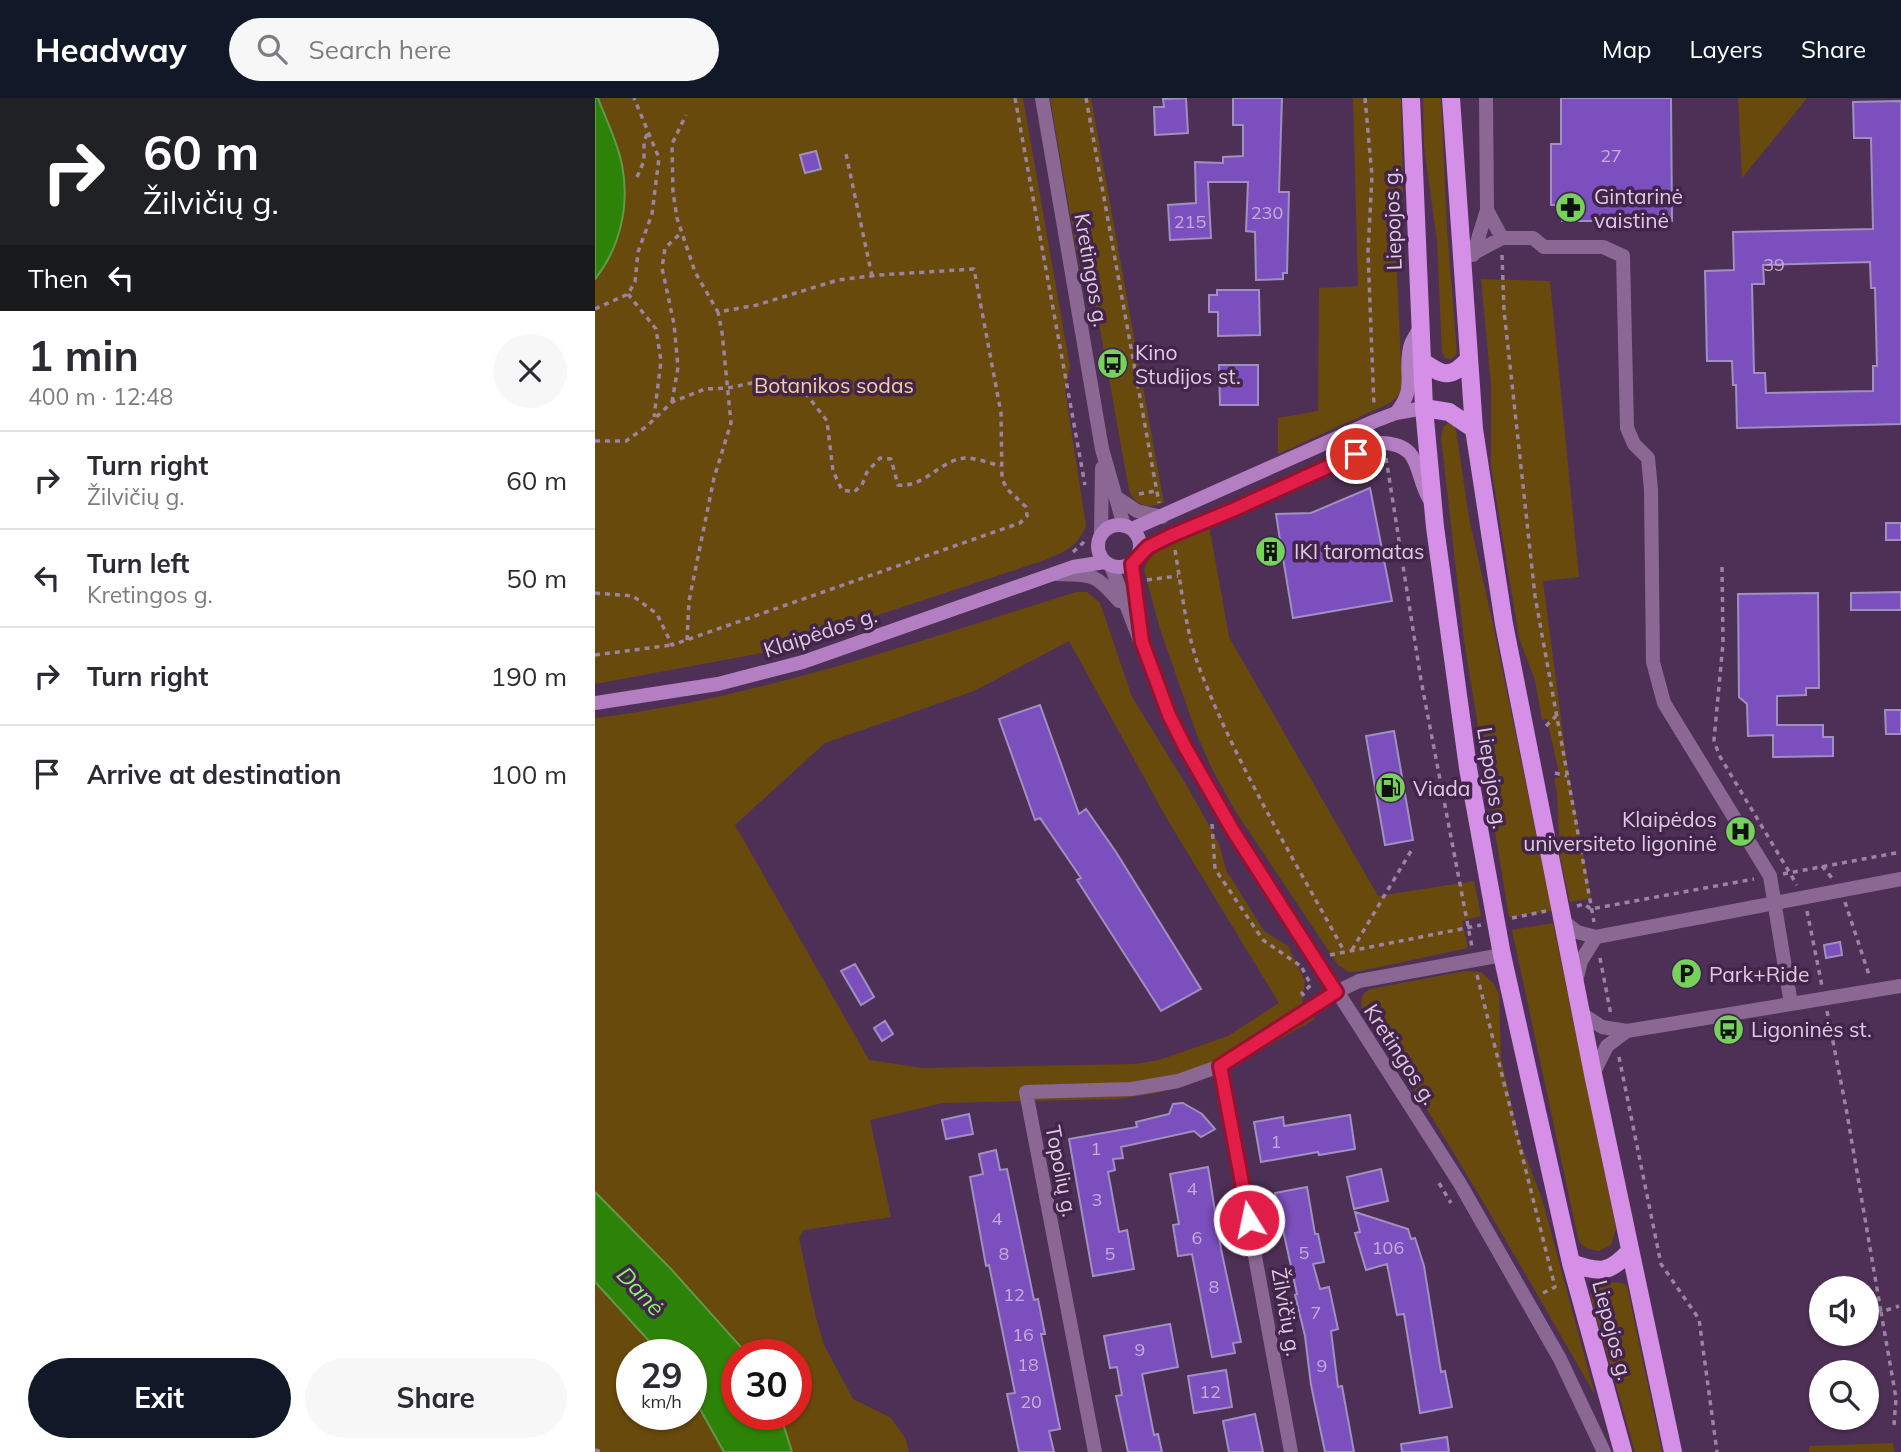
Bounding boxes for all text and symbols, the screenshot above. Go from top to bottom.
search box [229,18,719,81]
text: Headway [35,29,187,70]
icon: search [253,30,291,68]
text: Search here [309,33,451,66]
text: Map [1602,34,1651,64]
text: Layers [1689,34,1763,64]
text: Share [1801,34,1866,64]
text: 60 m [143,121,259,182]
icon: right [28,126,119,217]
house number: 27 [1600,144,1622,167]
street label: Liepojos g. [1377,167,1407,271]
text: Žilvičių g. [143,182,279,222]
place label: Gintarinė vaistinė [1594,183,1683,233]
pharmacy icon: Gintarinė vaistinė [1554,191,1588,225]
house number: 230 [1251,201,1283,224]
house number: 215 [1174,210,1206,233]
street label: Kretingos g. [1069,211,1115,329]
house number: 39 [1763,253,1785,276]
icon: left [102,259,140,297]
text: Then [28,262,88,295]
text: 1 min [28,329,139,382]
button: close [493,334,567,408]
place label: Kino Studijos st. [1135,339,1241,389]
bus stop icon: Kino Studijos st. [1095,347,1129,381]
park label: Botanikos sodas [754,372,914,398]
text: 400 m · 12:48 [28,382,173,411]
pin [1326,424,1386,484]
icon: arrive [1337,435,1375,473]
text: Turn right [87,449,208,482]
icon: right [28,461,66,499]
text: 60 m [506,464,567,497]
text: Žilvičių g. [87,482,185,511]
building icon: IKI taromatas [1254,534,1288,568]
place label: IKI taromatas [1294,538,1425,564]
text: Turn left [87,547,189,580]
icon: left [28,559,66,597]
text: 50 m [506,562,567,595]
text: Kretingos g. [87,580,213,609]
street label: Klaipėdos g. [760,601,880,663]
icon: right [28,657,66,695]
text: Turn right [87,660,208,693]
text: 190 m [491,660,567,693]
street label: Liepojos g. [1472,725,1514,831]
icon: arrive [28,755,66,793]
text: Arrive at destination [87,758,342,791]
text: 100 m [491,758,567,791]
fuel station icon: Viada [1373,771,1407,805]
place label: Viada [1413,775,1470,801]
place label: Klaipėdos universiteto ligoninė [1523,806,1717,856]
hospital icon: Klaipėdos universiteto ligoninė [1723,814,1757,848]
parking icon: Park+Ride [1669,957,1703,991]
place label: Park+Ride [1709,961,1809,987]
street label: Kretingos g. [1359,999,1443,1109]
bus stop icon: Ligoninės st. [1711,1012,1745,1046]
place label: Ligoninės st. [1751,1016,1872,1042]
street label: Topolių g. [1040,1123,1084,1219]
house number: 1 [1271,1130,1281,1153]
house number: 1 [1091,1137,1101,1160]
house number: 4 [1187,1177,1198,1200]
position arrow [1212,1183,1286,1257]
house number: 3 [1092,1188,1102,1211]
house number: 4 [992,1207,1003,1230]
house number: 6 [1192,1226,1202,1249]
house number: 106 [1372,1236,1404,1259]
house number: 5 [1299,1241,1310,1264]
house number: 8 [999,1242,1009,1265]
house number: 5 [1105,1242,1116,1265]
water label: Danė [611,1260,671,1322]
street label: Žilvičių g. [1266,1266,1308,1358]
house number: 8 [1209,1275,1219,1298]
map controls [1809,1276,1879,1430]
button: sound [1809,1276,1879,1346]
street label: Liepojos g. [1587,1277,1639,1383]
house number: 12 [1003,1283,1025,1306]
house number: 7 [1311,1301,1321,1324]
house number: 16 [1012,1323,1034,1346]
house number: 9 [1135,1338,1145,1361]
speed limit sign: 30 [721,1339,812,1430]
text: 29 [640,1353,683,1397]
house number: 18 [1017,1353,1039,1376]
house number: 9 [1317,1354,1327,1377]
button: Exit [28,1358,291,1438]
button: Share [305,1358,567,1438]
button: search [1809,1360,1879,1430]
house number: 12 [1199,1380,1221,1403]
text: km/h [641,1390,682,1413]
house number: 20 [1020,1390,1042,1413]

